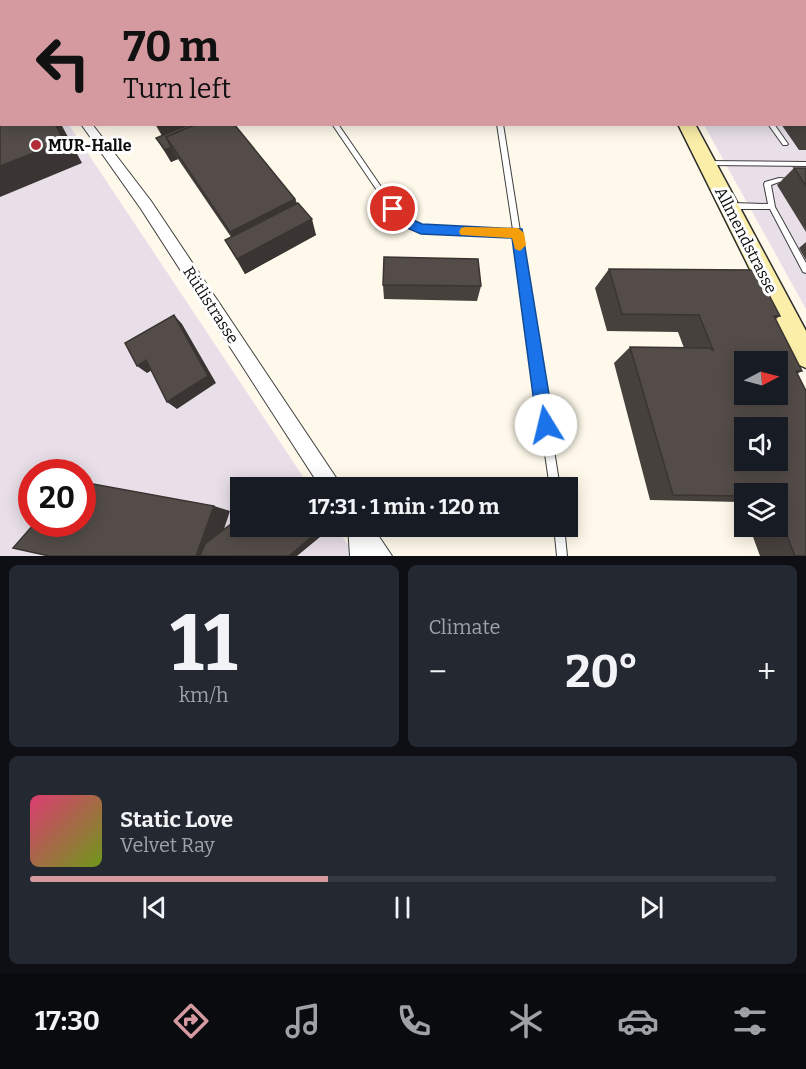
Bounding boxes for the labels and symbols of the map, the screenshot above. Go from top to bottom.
place label: MUR-Halle [48,136,132,155]
marker: MUR-Halle [29,138,43,152]
pin [367,183,418,234]
street label: Allmendstrasse [711,184,781,296]
street label: Rütlistrasse [179,263,243,347]
north arrow [734,351,788,405]
position arrow [514,393,578,457]
speed limit sign: 20 [18,459,96,537]

